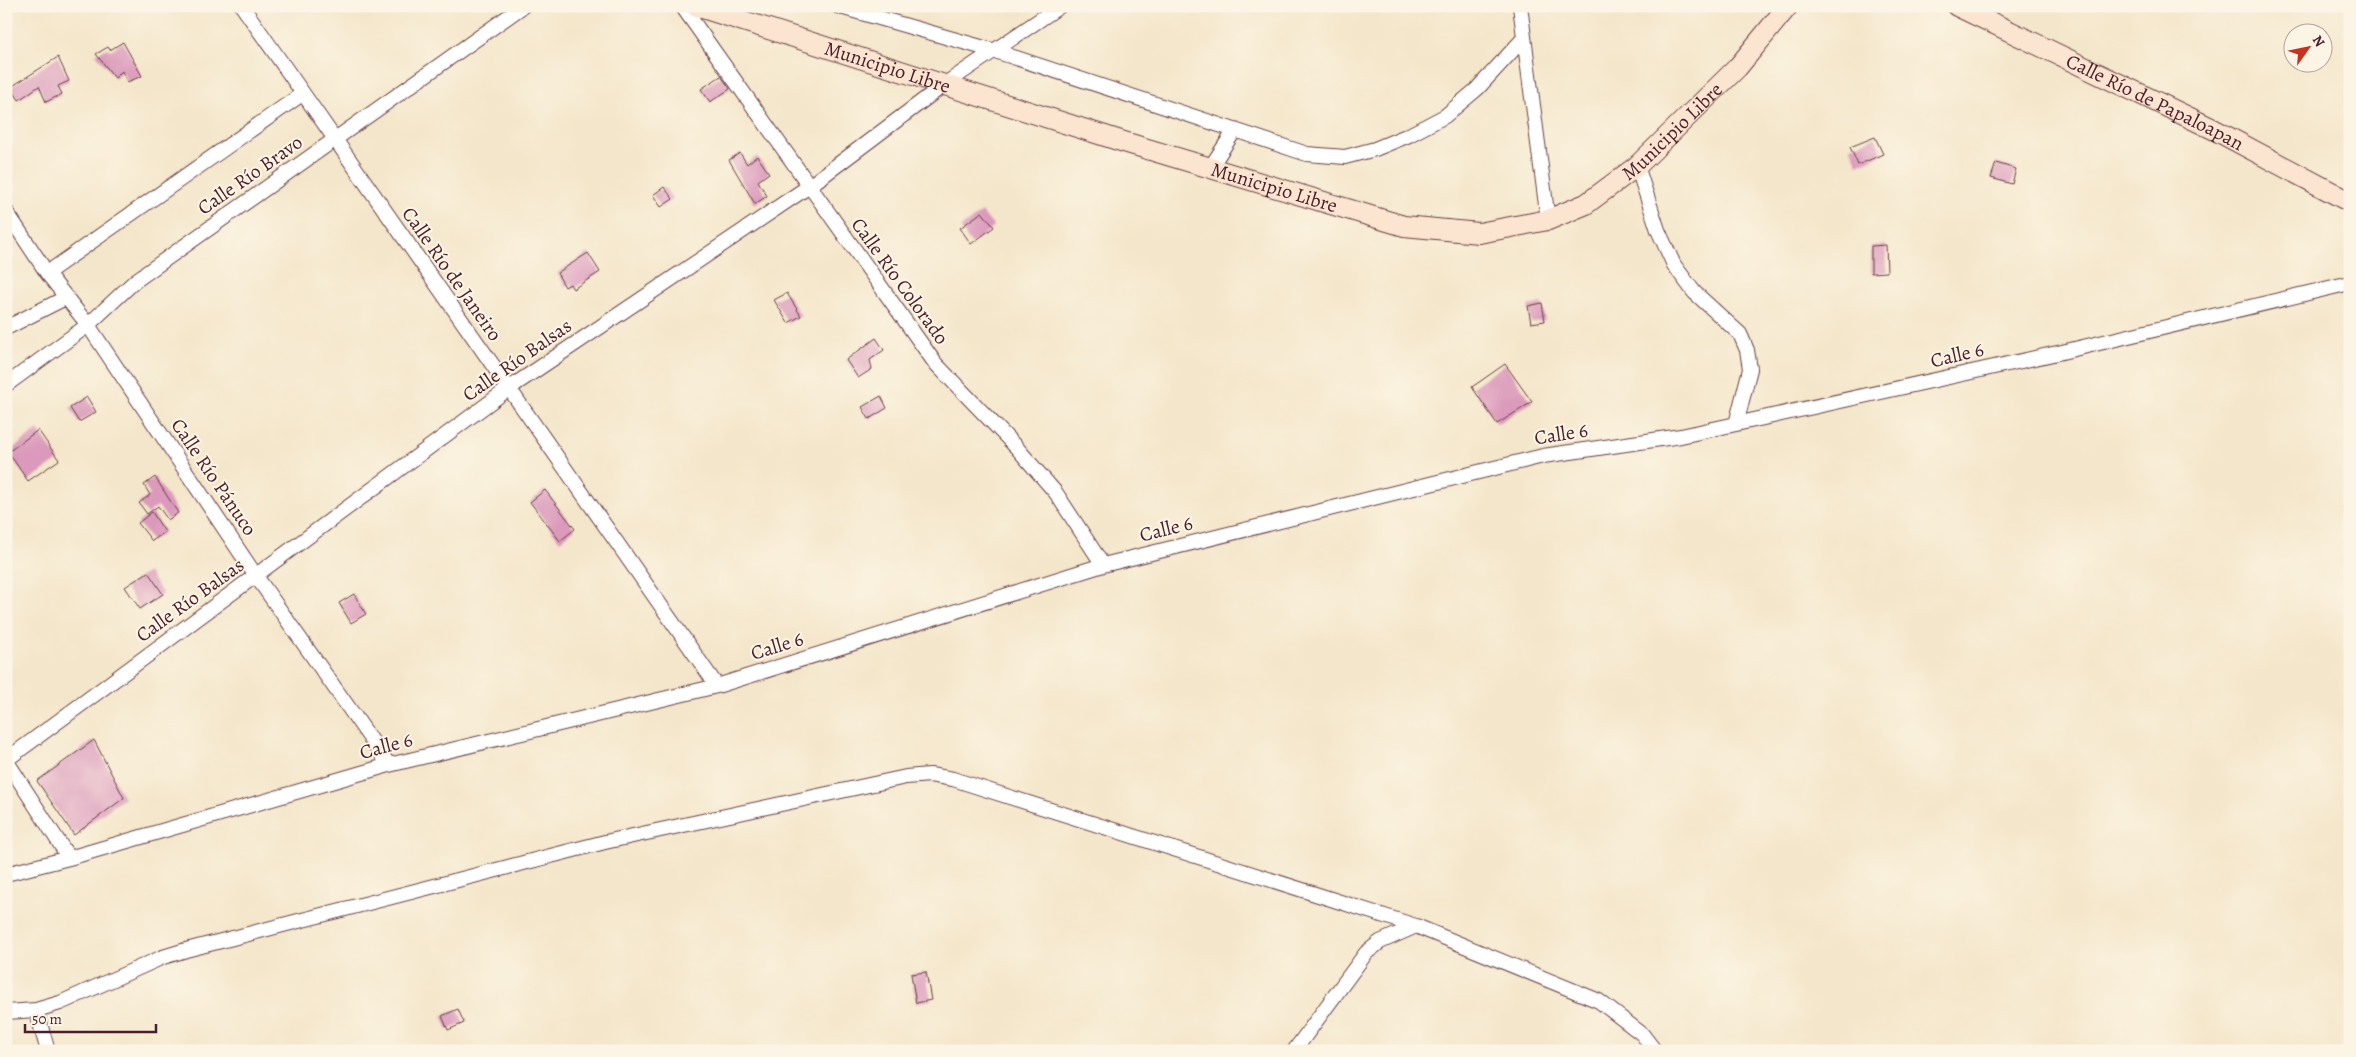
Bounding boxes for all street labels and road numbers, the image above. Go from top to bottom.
street label: Municipio Libre [821,34,954,100]
street label: Calle Río de Papaloapan [2062,47,2249,157]
street label: Municipio Libre [1616,76,1728,186]
street label: Calle Río Bravo [192,129,308,221]
street label: Municipio Libre [1208,155,1341,219]
street label: Calle Río de Janeiro [396,202,508,346]
street label: Calle Río Colorado [845,212,955,350]
street label: Calle Río Balsas [457,312,577,408]
street label: Calle 6 [1928,336,1986,374]
street label: Calle Río Pánuco [165,413,263,541]
street label: Calle 6 [1532,416,1590,452]
street label: Calle 6 [1137,509,1195,549]
street label: Calle Río Balsas [130,552,250,648]
street label: Calle 6 [747,625,807,667]
street label: Calle 6 [357,726,415,766]

